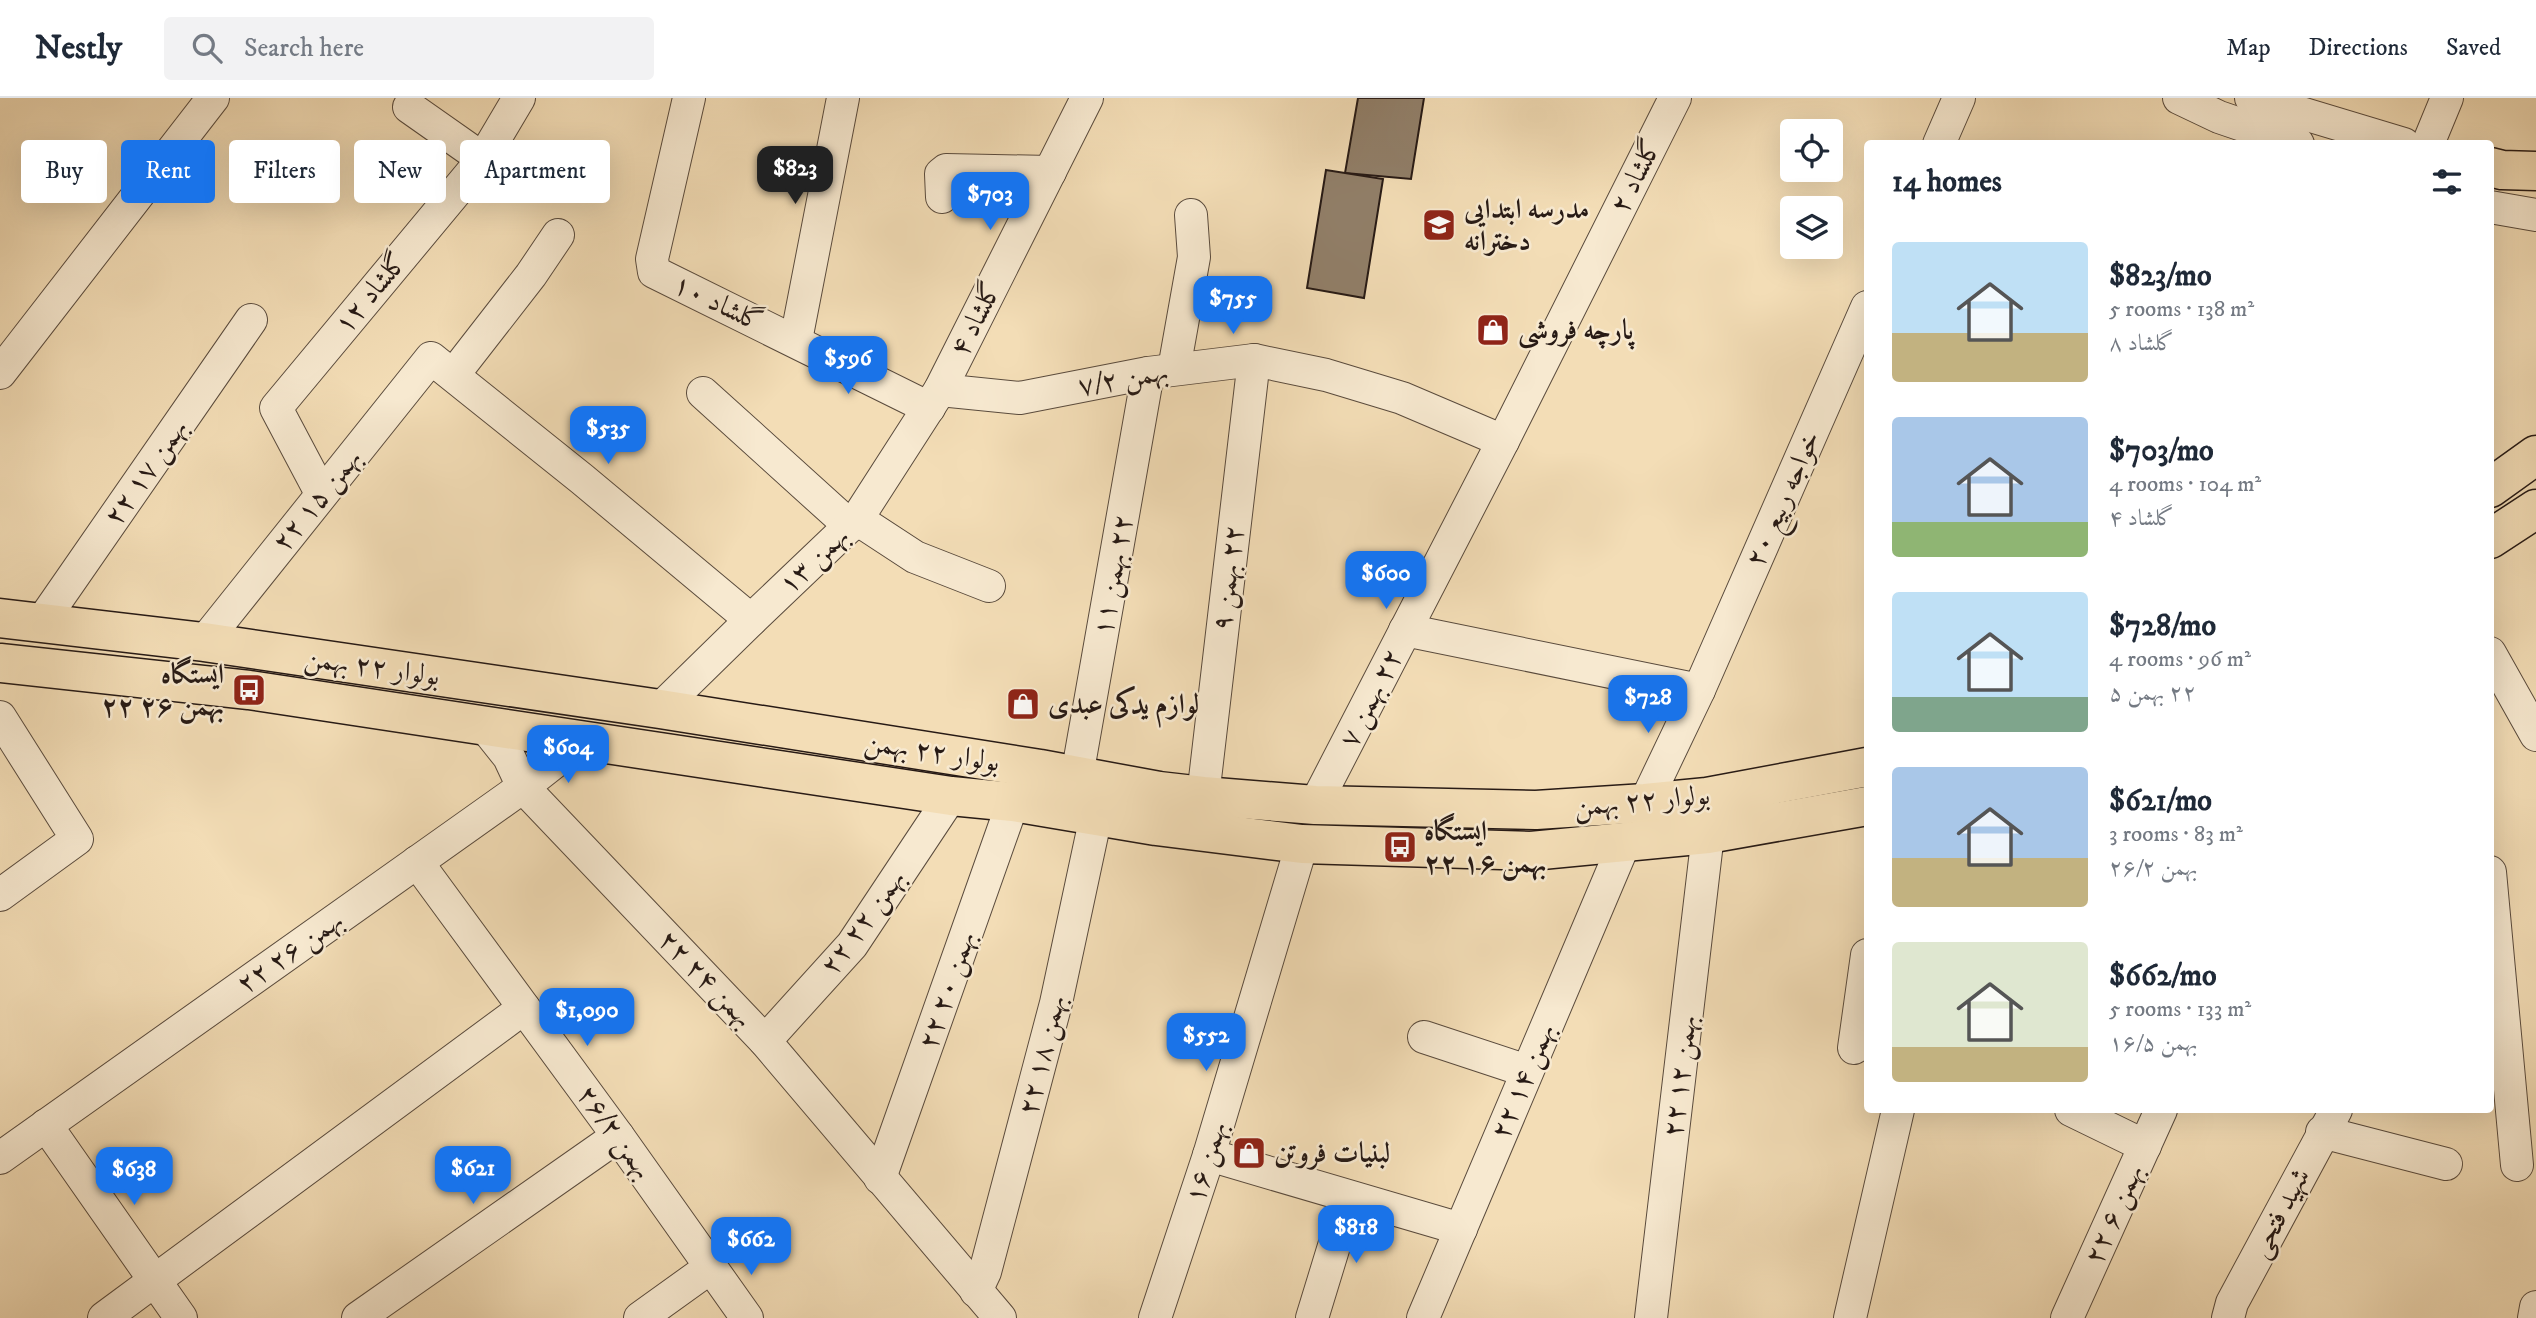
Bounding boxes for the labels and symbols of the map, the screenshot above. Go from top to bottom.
street label: گلشاد ۲ [1602,133,1670,219]
pin: $823 [754,146,836,206]
pin: $703 [949,172,1031,232]
place label: مدرسه ابتدایی دخترانه [1463,192,1589,259]
school or university icon: مدرسه ابتدایی دخترانه [1420,206,1458,244]
street label: گلشاد ۱۲ [327,245,415,341]
street label: گلشاد ۱۰ [667,266,769,340]
street label: گلشاد ۴ [942,276,1010,362]
pin: $755 [1192,276,1274,336]
shop icon: پارچه فروشی [1474,311,1512,349]
place label: پارچه فروشی [1518,313,1635,350]
pin: $596 [807,336,889,396]
street label: بهمن ۷/۲ [1075,354,1171,404]
pin: $535 [567,406,649,466]
street label: ۲۲ بهمن ۱۷ [97,412,195,532]
street label: خواجه ربیع ۲۰ [1737,425,1835,575]
street label: ۲۲ بهمن ۱۵ [265,441,369,559]
street label: ٢٢ بهمن ١١ [1085,512,1141,638]
street label: بهمن ۱۳ [771,519,857,601]
street label: ٢٢ بهمن ۹ [1204,523,1252,633]
pin: $600 [1345,552,1427,611]
street label: بولوار ۲۲ بهمن [302,640,442,694]
street label: ٢٢ بهمن ٧ [1331,643,1411,753]
place label: ایستگاه ۲۲ بهمن ۲۶ [101,655,224,724]
bus stop icon: ایستگاه ۲۲ بهمن ۲۶ [230,671,268,709]
pin: $728 [1607,676,1689,735]
shop icon: لوازم یدکی عبدی [1004,685,1042,723]
place label: لوازم یدکی عبدی [1048,686,1199,728]
street label: بولوار ۲۲ بهمن [862,724,1002,780]
pin: $604 [527,726,609,785]
street label: بولوار ۲۲ بهمن [1572,778,1712,824]
place label: ایستگاه ۲۲ بهمن ۱۶ [1424,812,1547,881]
bus stop icon: ایستگاه ۲۲ بهمن ۱۶ [1381,828,1419,866]
street label: ۲۲ بهمن ۲۲ [813,862,913,982]
street label: ۲۲ بهمن ۲۶ [230,903,350,1001]
street label: ۲۲ بهمن ۲۴ [651,923,761,1035]
street label: ۲۲ بهمن ۲۰ [910,926,984,1054]
pin: $1,090 [530,988,644,1048]
street label: ۲۲ بهمن ۱۸ [1010,991,1074,1119]
street label: ۲۲ بهمن ۱۲ [1655,1013,1705,1139]
pin: $552 [1165,1014,1247,1073]
street label: ۲۲ بهمن ۱۴ [1483,1018,1563,1144]
street label: بهمن ۲۶/۲ [569,1078,661,1186]
street label: بهمن ۱۶ [1177,1117,1235,1207]
shop icon: لبنیات فروتن [1230,1134,1268,1172]
place label: لبنیات فروتن [1274,1136,1390,1171]
pin: $621 [432,1146,514,1206]
pin: $638 [93,1148,175,1207]
street label: ۲۲ بهمن ۶ [2076,1158,2152,1270]
street label: شهید فتحی [2242,1162,2319,1265]
pin: $818 [1315,1206,1397,1265]
pin: $662 [710,1218,792,1277]

